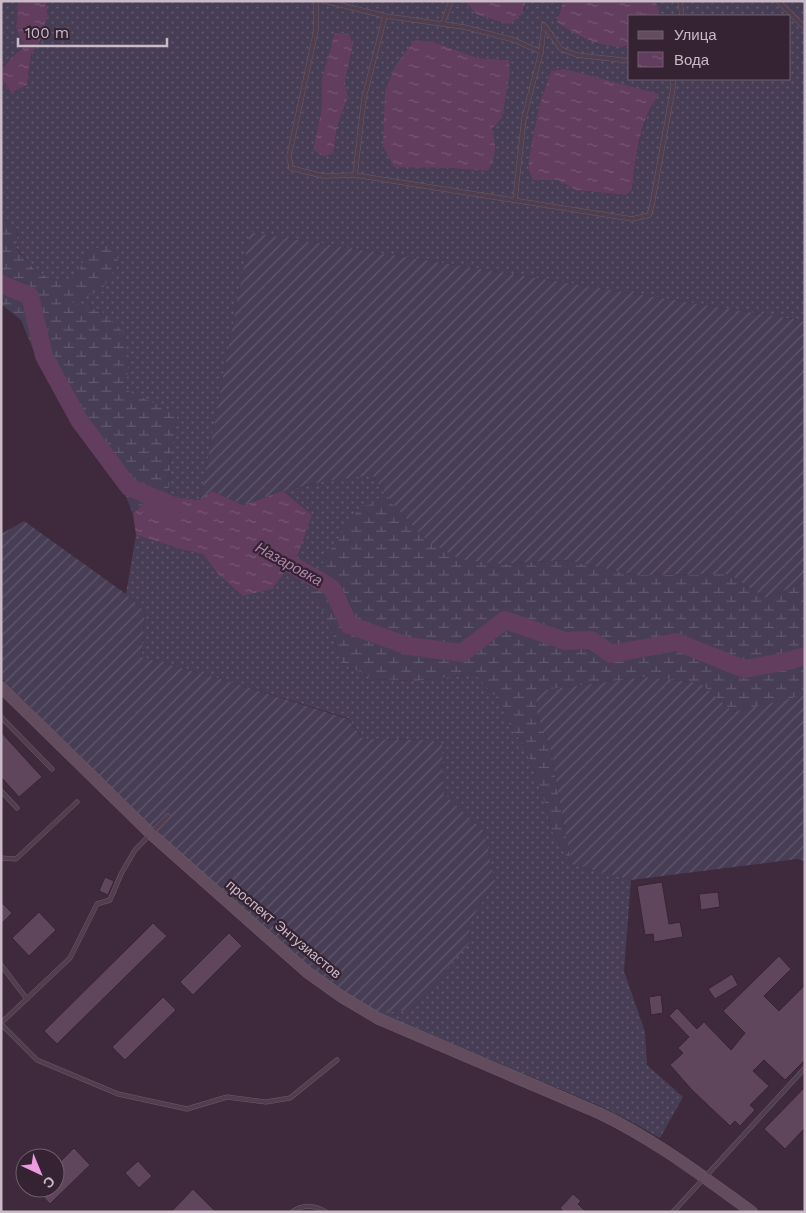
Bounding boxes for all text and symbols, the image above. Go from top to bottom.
scale bar [18,15,166,47]
legend [628,15,791,80]
text: 100 m [25,24,69,42]
text: Улица [674,26,717,44]
text: Вода [674,51,710,69]
water label: Назаровка [252,538,326,590]
street label: проспект Энтузиастов [223,876,345,982]
north arrow [15,1148,65,1198]
text: С [40,1173,58,1192]

